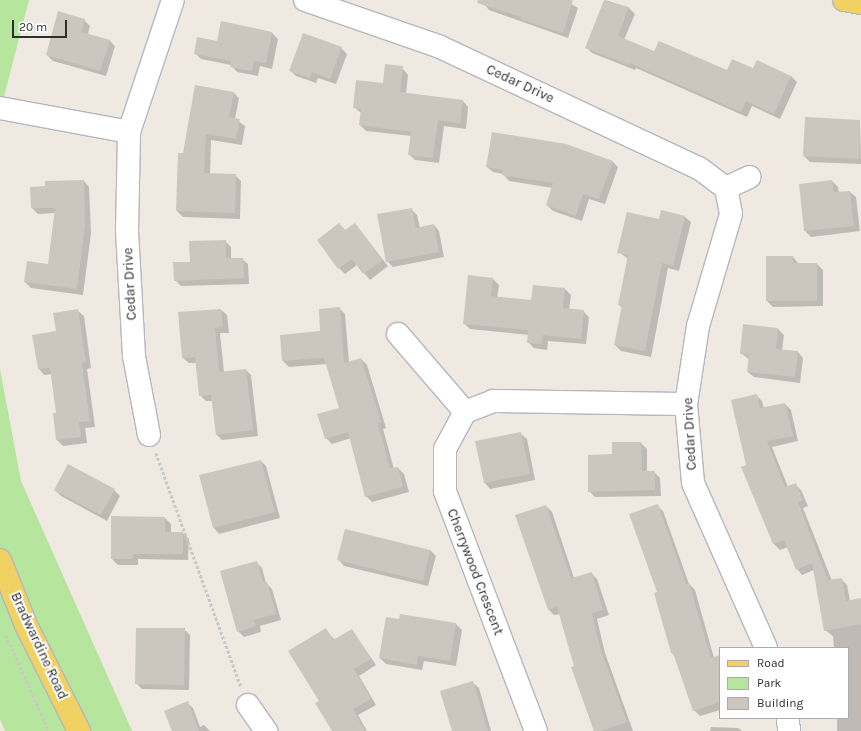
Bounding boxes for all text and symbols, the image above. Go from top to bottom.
scale bar [14,12,69,38]
text: 20 m [19,20,47,34]
street label: Cedar Drive [483,61,557,107]
street label: Cedar Drive [120,247,140,321]
street label: Cedar Drive [680,397,700,471]
street label: Cherrywood Crescent [443,506,507,638]
street label: Bradwardine Road [7,590,71,702]
legend [719,647,849,719]
text: Road [757,656,785,670]
text: Park [757,676,781,690]
text: Building [757,696,803,710]

